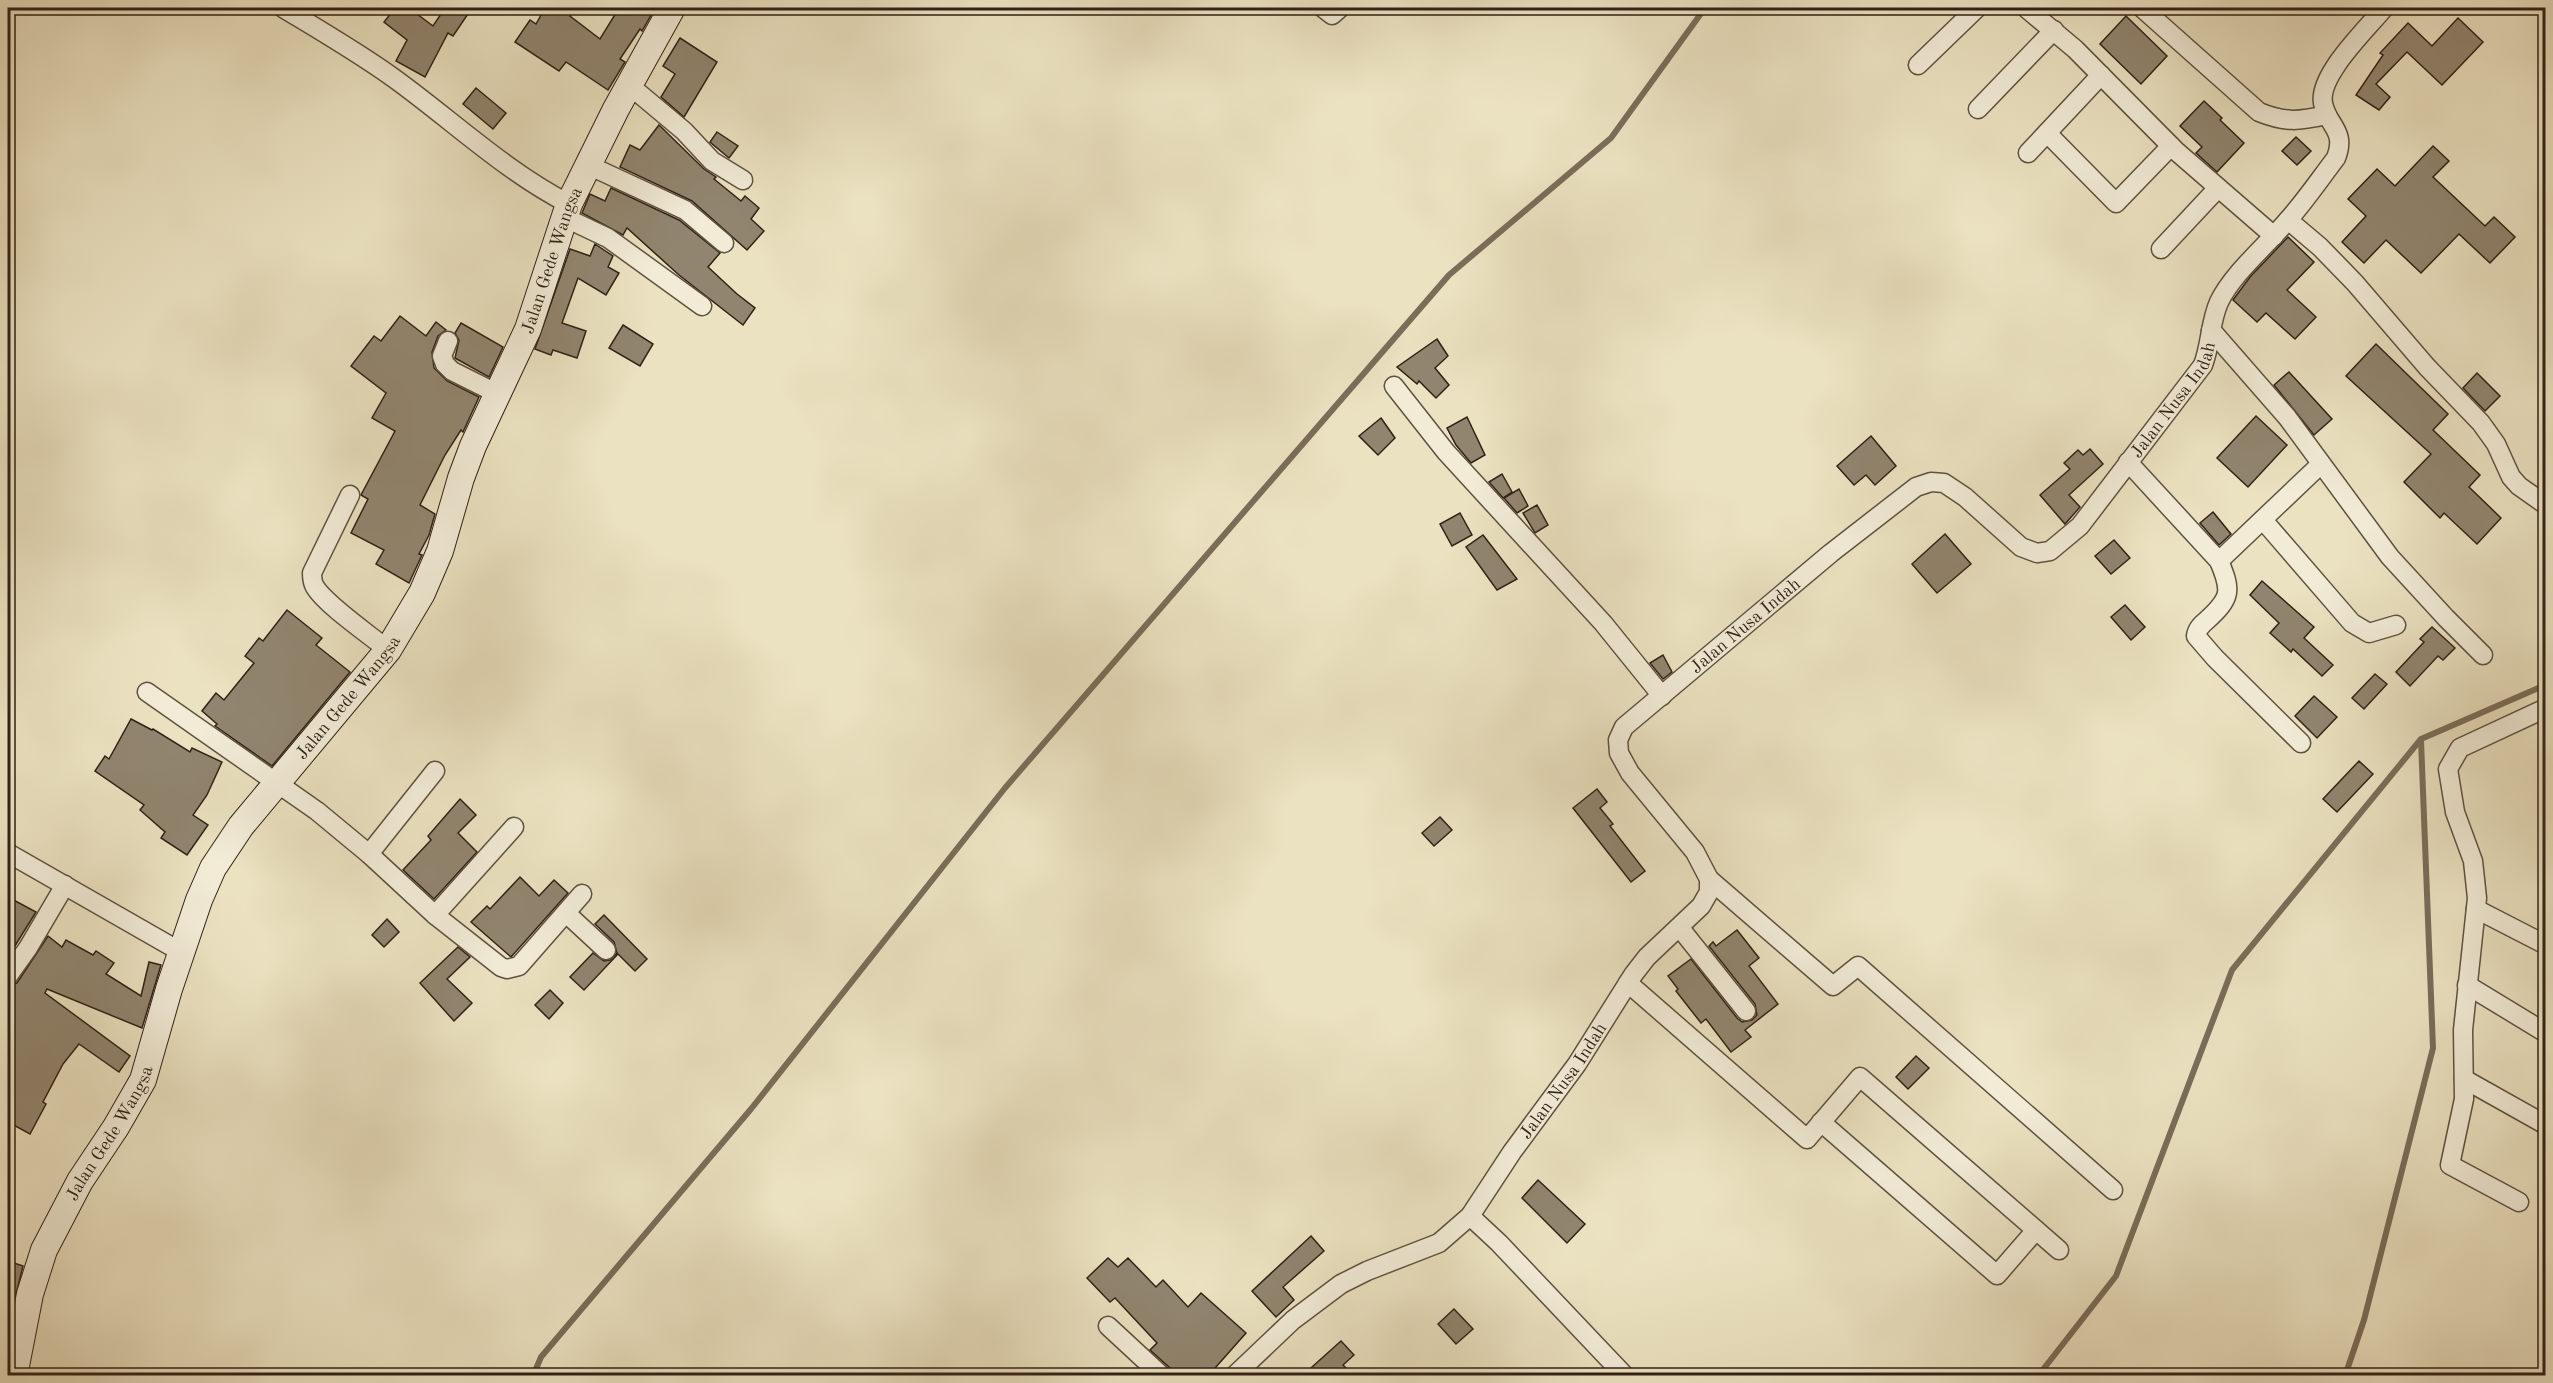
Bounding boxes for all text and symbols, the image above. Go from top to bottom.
street label: Jalan Gede Wangsa [519,184,586,336]
street label: Jalan Nusa Indah [2128,340,2219,461]
street label: Jalan Nusa Indah [1687,575,1804,677]
street label: Jalan Gede Wangsa [293,633,404,763]
street label: Jalan Nusa Indah [1517,1020,1611,1143]
street label: Jalan Gede Wangsa [63,1064,157,1204]

